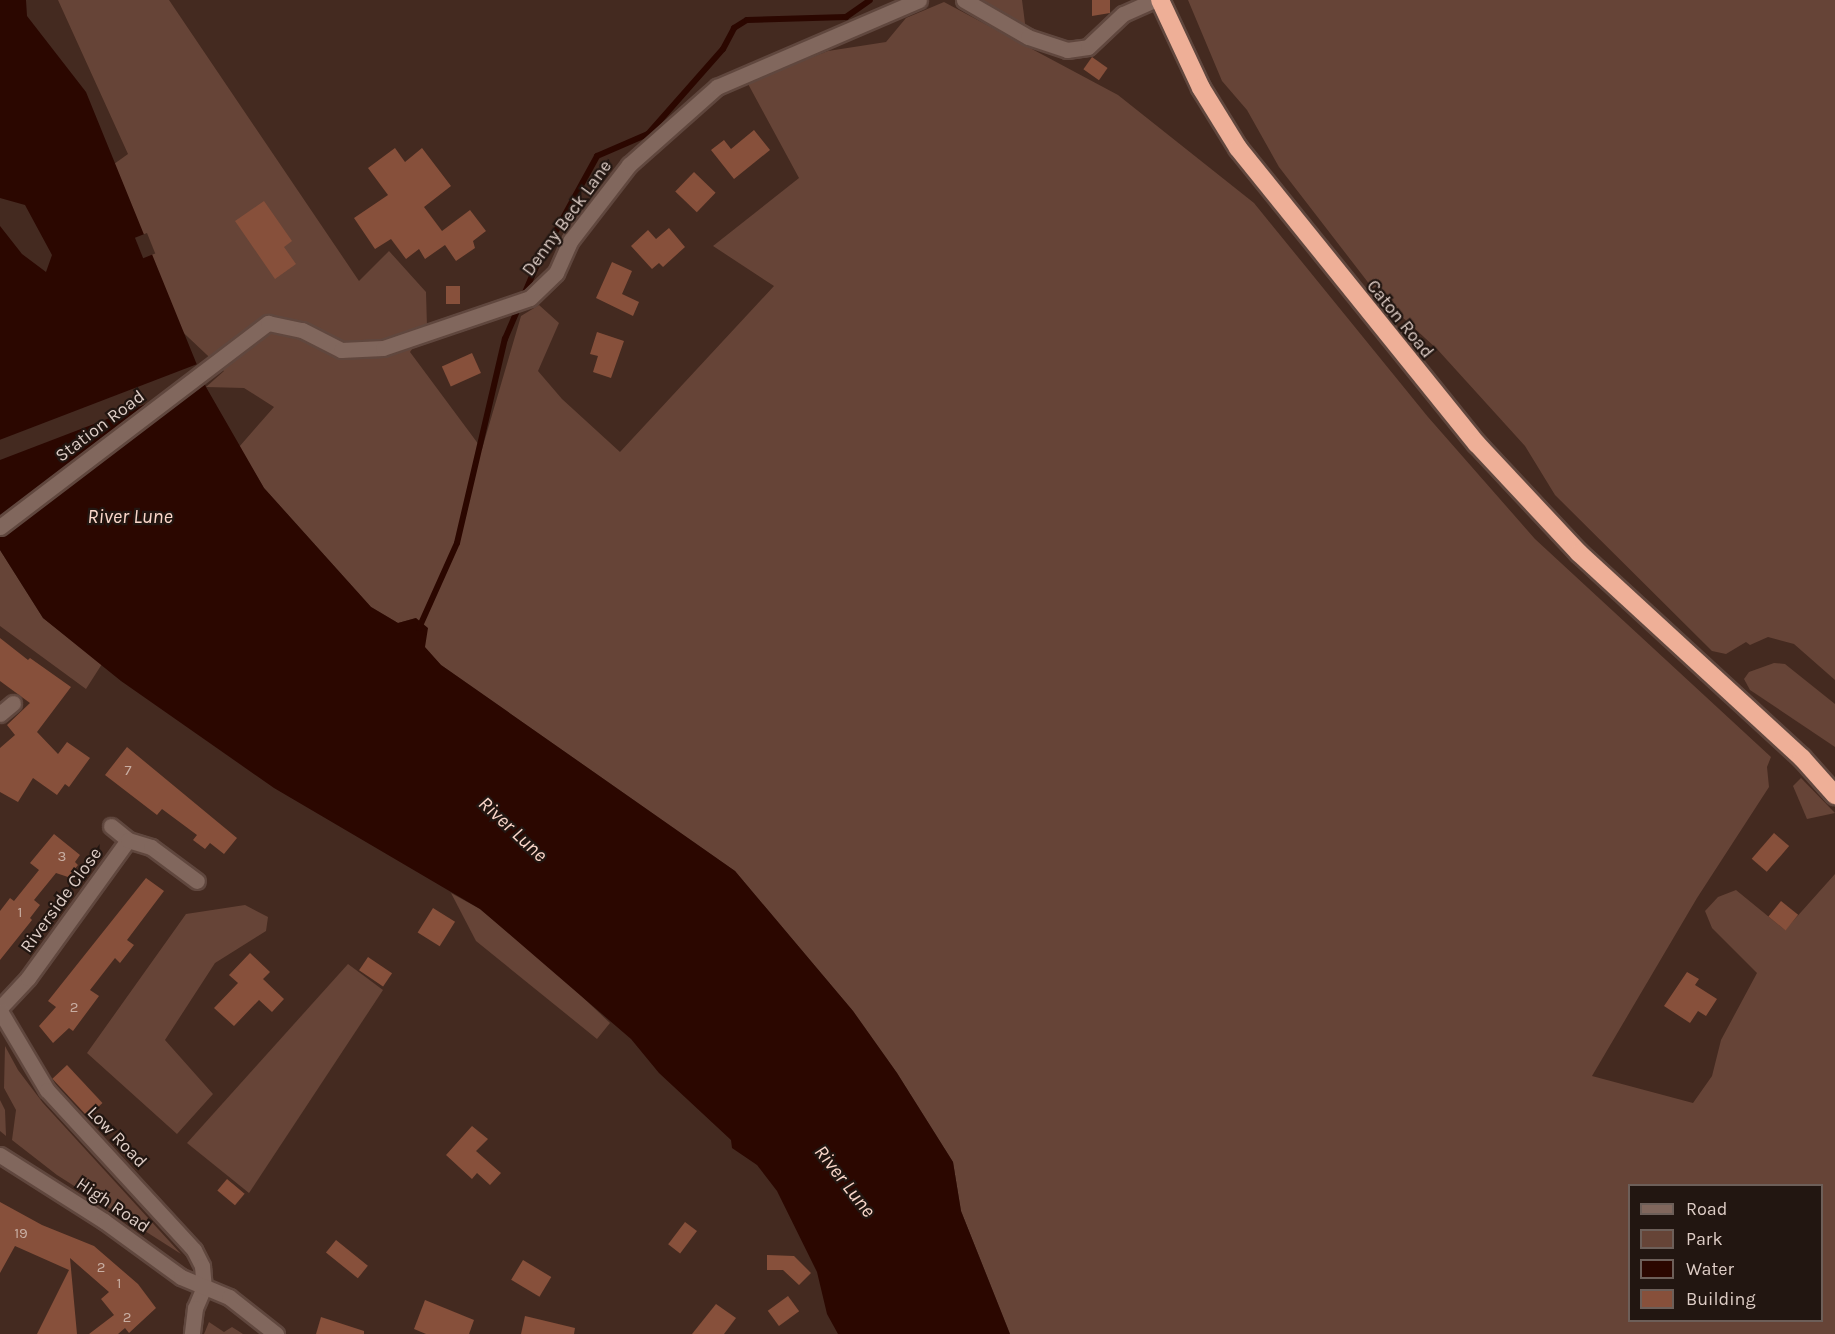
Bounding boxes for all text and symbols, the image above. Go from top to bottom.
street label: Denny Beck Lane [518,156,616,280]
street label: Caton Road [1362,276,1438,362]
street label: Station Road [51,385,149,467]
water label: River Lune [87,504,173,528]
house number: 7 [124,762,132,780]
water label: River Lune [474,791,552,867]
street label: Riverside Close [16,843,106,957]
house number: 3 [58,848,66,866]
house number: 1 [18,904,22,922]
house number: 2 [70,999,78,1017]
street label: Low Road [82,1102,152,1172]
water label: River Lune [809,1140,881,1222]
street label: High Road [72,1173,154,1237]
legend [1628,1184,1823,1322]
text: Road [1686,1198,1727,1220]
house number: 19 [14,1225,28,1243]
text: Park [1686,1228,1723,1250]
text: Water [1686,1258,1734,1280]
house number: 2 [97,1259,105,1277]
house number: 1 [117,1275,121,1293]
text: Building [1686,1288,1756,1310]
house number: 2 [123,1309,131,1327]

